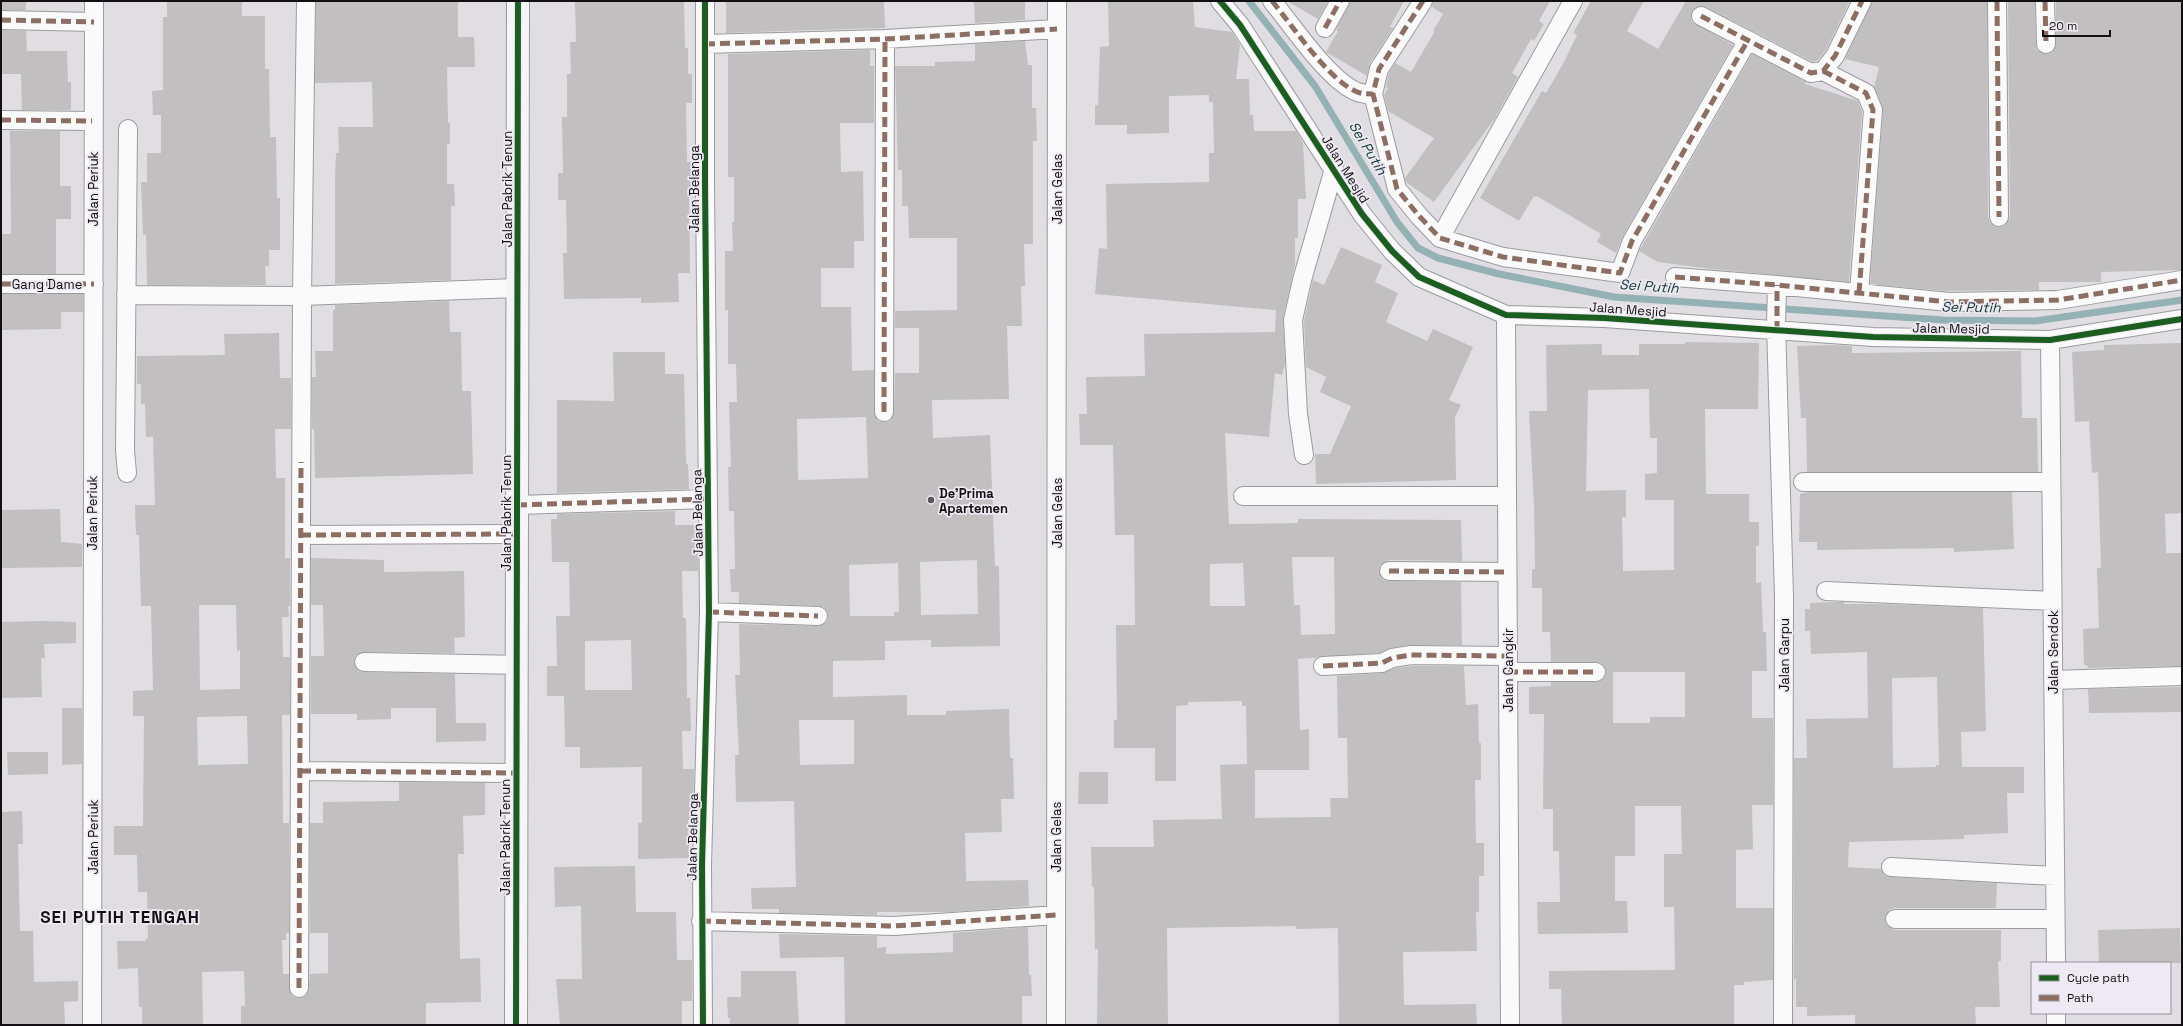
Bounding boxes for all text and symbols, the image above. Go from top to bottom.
scale bar [2043,12,2110,38]
text: 20 m [2049,18,2077,34]
water label: Sei Putih [1345,118,1391,178]
street label: Jalan Pabrik Tenun [499,131,516,247]
street label: Jalan Mesjid [1318,132,1373,207]
street label: Jalan Belanga [686,145,703,233]
street label: Jalan Periuk [85,151,102,227]
street label: Jalan Gelas [1049,154,1066,224]
water label: Sei Putih [1619,275,1680,297]
street label: Gang Dame [12,276,82,293]
water label: Sei Putih [1941,297,2001,317]
street label: Jalan Mesjid [1589,298,1667,321]
street label: Jalan Mesjid [1912,319,1990,338]
street label: Jalan Pabrik Tenun [498,455,515,571]
street label: Jalan Belanga [688,469,707,557]
street label: Jalan Periuk [84,475,101,551]
street label: Jalan Gelas [1049,478,1066,548]
place label: De'Prima Apartemen [939,485,1008,517]
marker: De'Prima Apartemen [926,495,936,505]
street label: Jalan Sendok [2045,610,2062,694]
street label: Jalan Garpu [1776,618,1793,692]
street label: Jalan Cangkir [1500,628,1517,712]
street label: Jalan Pabrik Tenun [497,779,514,895]
street label: Jalan Belanga [683,793,702,881]
street label: Jalan Periuk [85,799,102,875]
street label: Jalan Gelas [1048,802,1065,872]
district label: SEI PUTIH TENGAH [40,906,200,928]
legend [2031,962,2171,1014]
text: Cycle path [2067,970,2129,986]
text: Path [2067,990,2093,1006]

